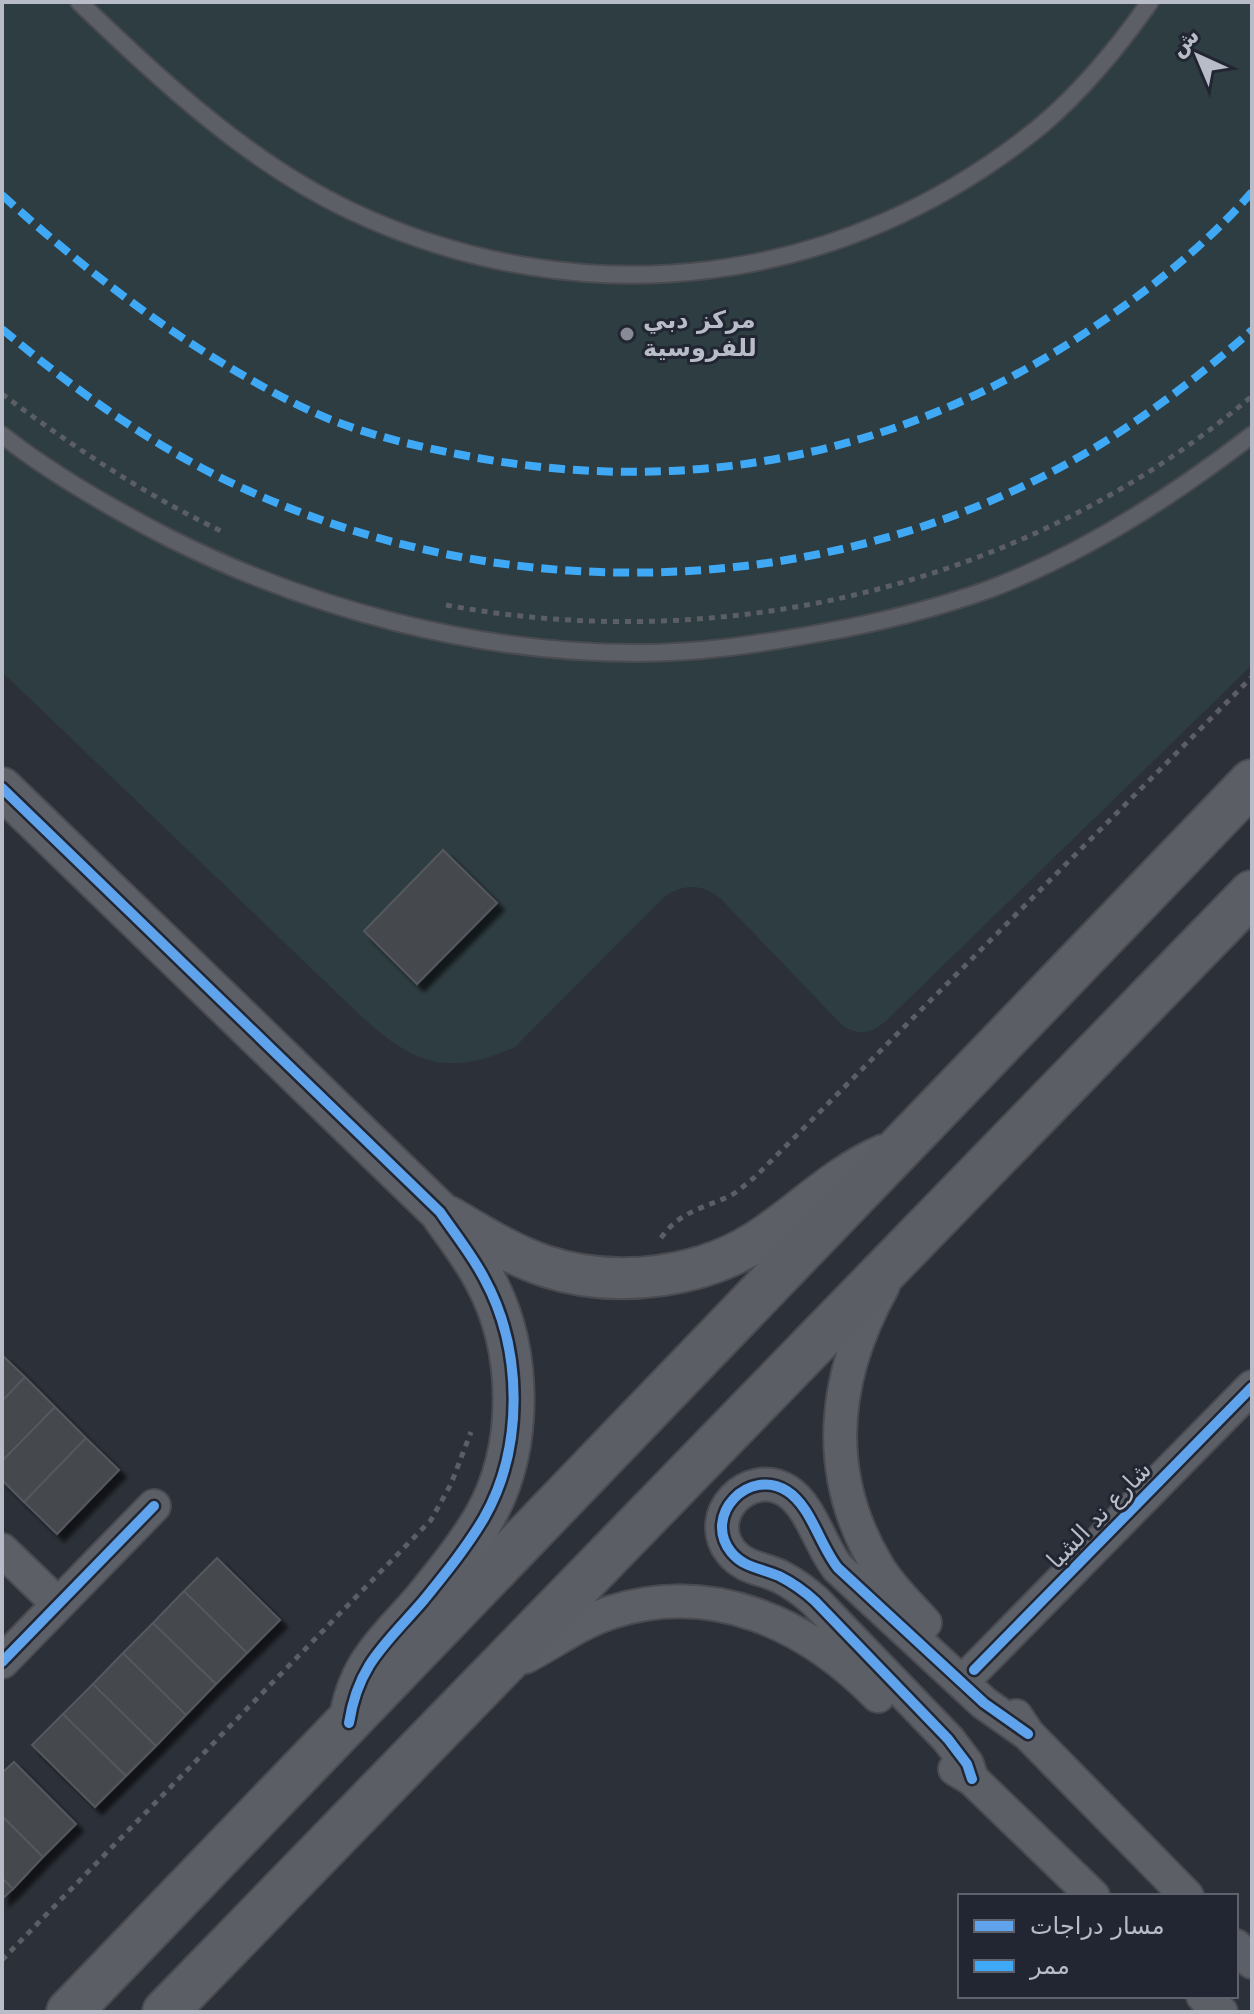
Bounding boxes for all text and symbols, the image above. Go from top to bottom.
north arrow [1158,16,1238,96]
text: ش [1165,22,1204,62]
place label: مركز دبي للفروسية [643,306,757,362]
marker: مركز دبي للفروسية [618,325,636,343]
street label: شارع ند الشبا [1041,1456,1157,1574]
legend [958,1894,1238,1998]
text: مسار دراجات [1030,1912,1164,1940]
text: ممر [1029,1952,1070,1980]

